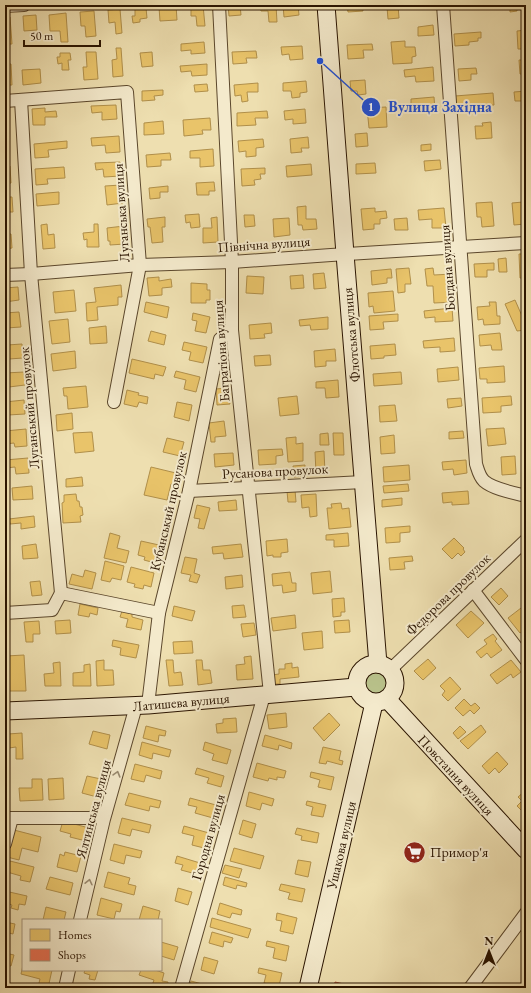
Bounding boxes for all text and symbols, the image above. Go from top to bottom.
scale bar [24,22,100,48]
text: 50 m [30,28,54,44]
callout: Вулиця Західна [361,94,500,121]
text: Вулиця Західна [388,97,492,116]
text: 1 [368,99,374,115]
street label: Луганська вулиця [109,163,133,263]
street label: Богдана вулиця [435,224,459,312]
street label: Північна вулиця [217,232,311,256]
street label: Флотська вулиця [338,287,364,383]
street label: Багратіона вулиця [208,299,234,403]
street label: Луганський провулок [15,346,43,470]
street label: Кубанський провулок [145,449,191,573]
street label: Русанова провулок [221,459,329,483]
street label: Федорова провулок [402,549,494,639]
street label: Латишева вулиця [132,689,230,715]
street label: Повстання вулиця [414,731,498,819]
street label: Ялтинська вулиця [71,758,115,861]
one-way arrow [112,771,121,778]
street label: Городня вулиця [187,792,229,882]
street label: Ушакова вулиця [322,799,360,892]
supermarket icon: Примор'я [401,839,427,865]
place label: Примор'я [430,843,488,861]
one-way arrow [85,879,93,885]
legend [22,919,162,971]
text: Homes [58,927,92,943]
north arrow [469,931,509,971]
text: N [485,934,494,948]
text: Shops [58,947,86,963]

